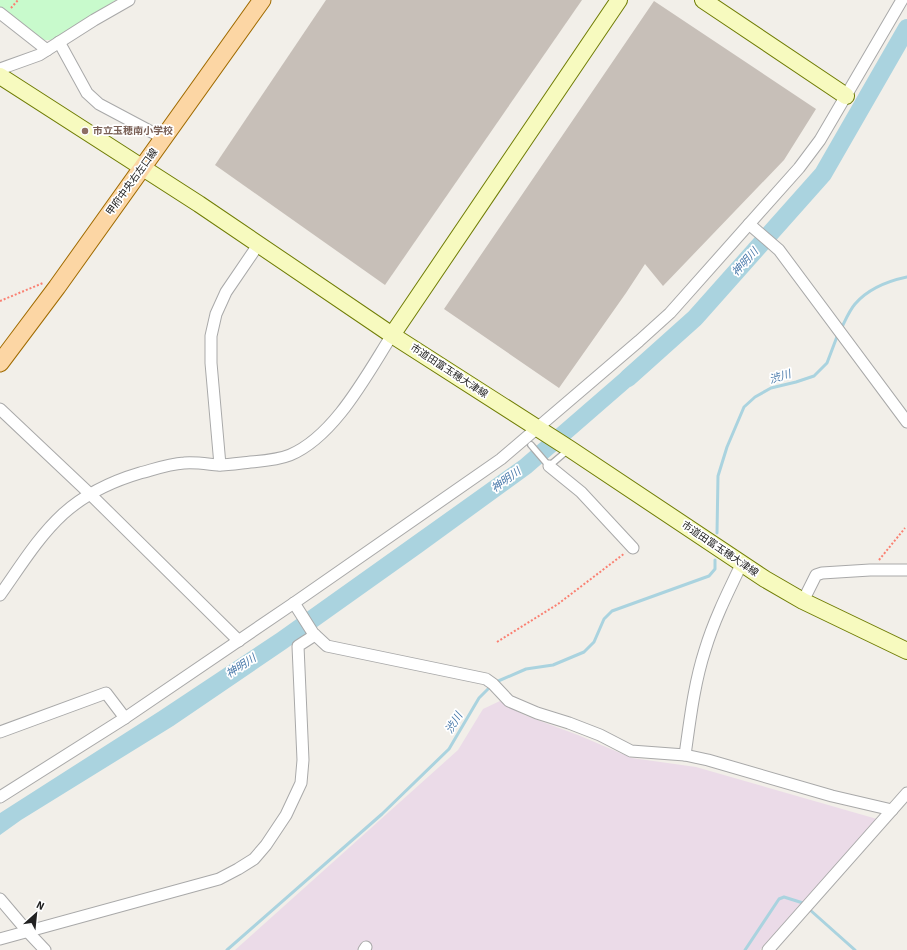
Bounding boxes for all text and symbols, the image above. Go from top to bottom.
place label: 市立玉穂南小学校 [93,124,173,138]
marker: 市立玉穂南小学校 [80,126,90,136]
street label: 甲府中央右左口線 [103,146,161,218]
water label: 神明川 [728,244,762,279]
street label: 市道田富玉穂大津線 [407,341,491,401]
water label: 渋川 [767,366,794,387]
water label: 神明川 [488,464,525,496]
street label: 市道田富玉穂大津線 [679,518,761,580]
water label: 神明川 [223,650,260,681]
water label: 渋川 [442,709,467,736]
north arrow [16,894,56,934]
text: N [34,897,47,914]

